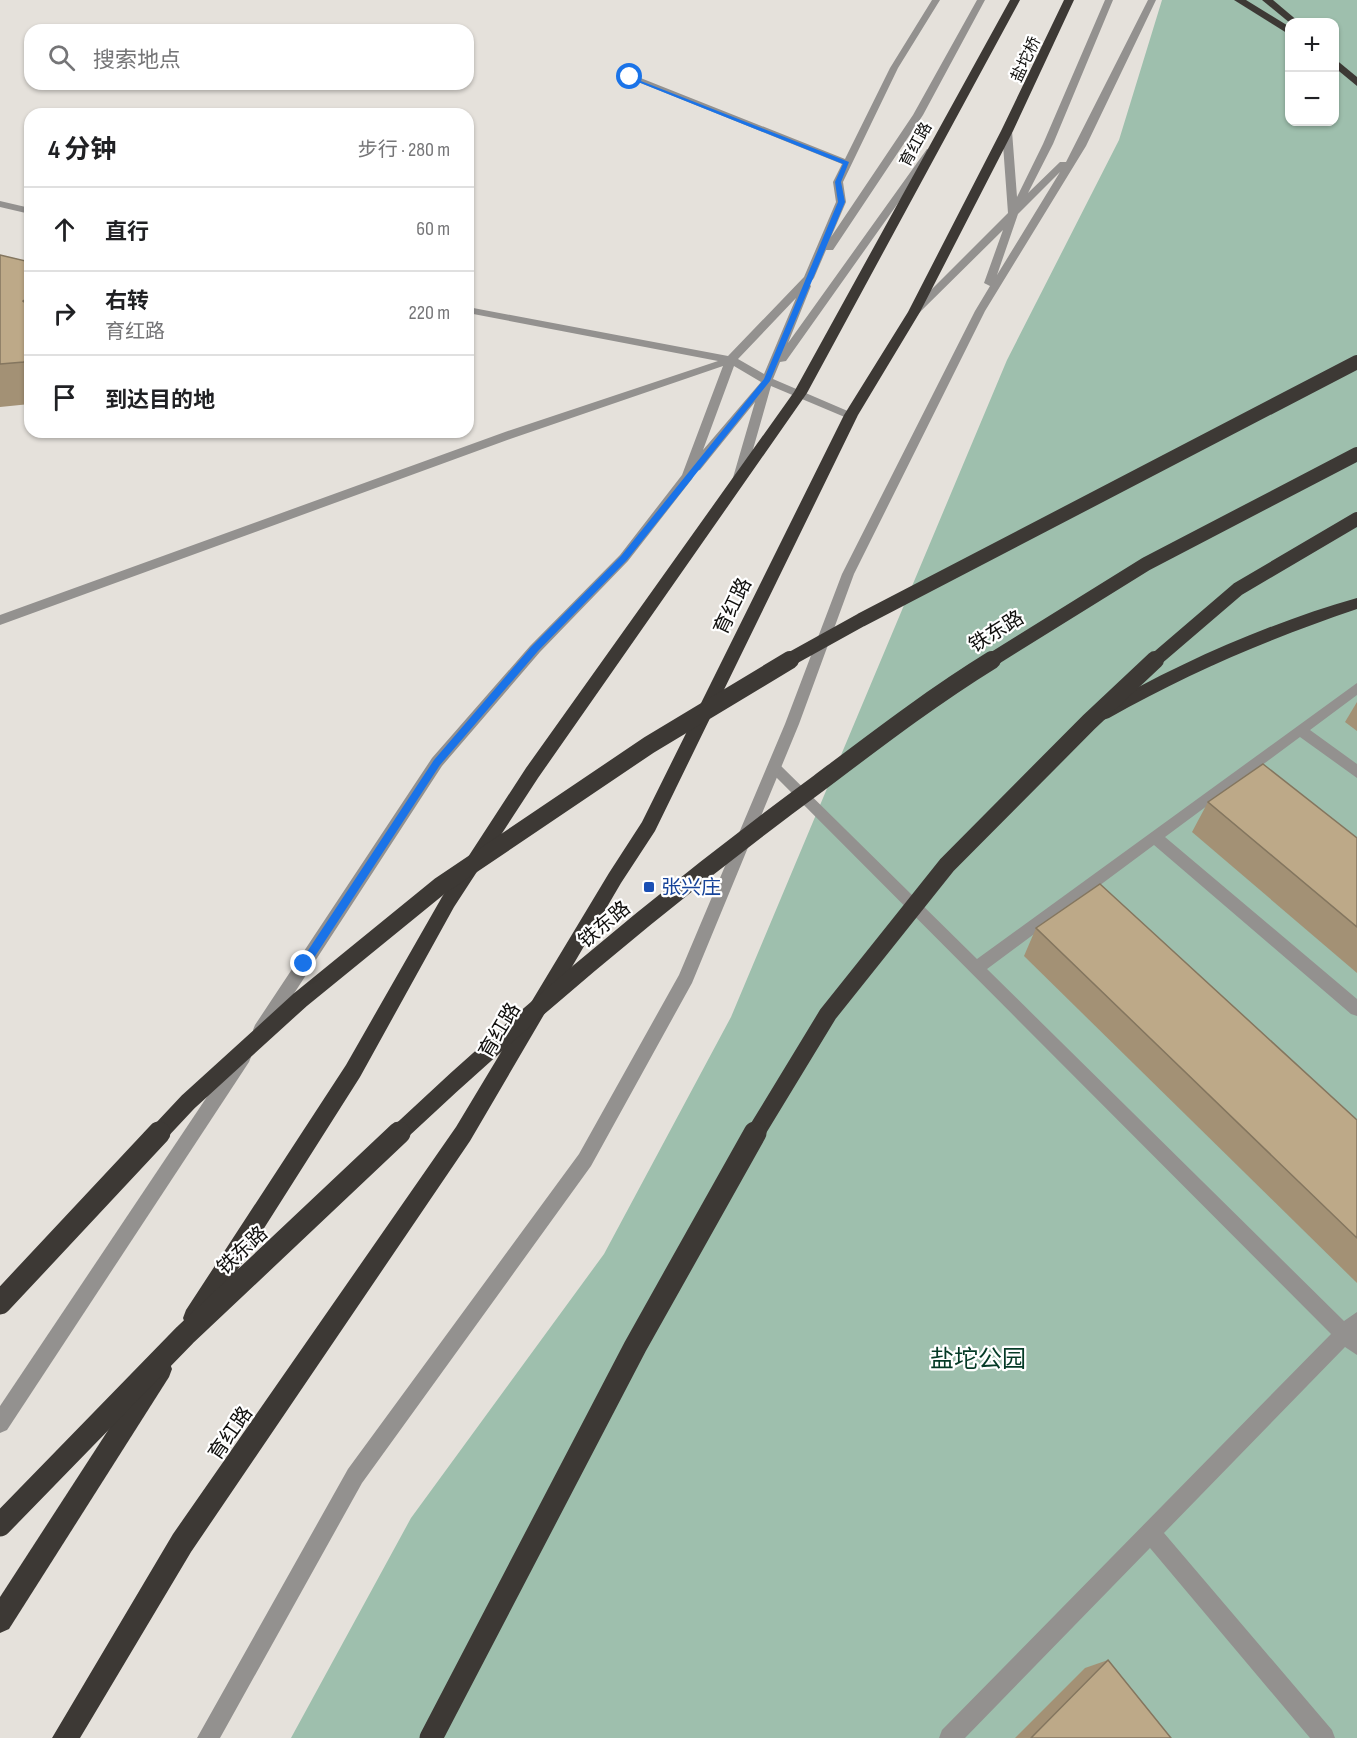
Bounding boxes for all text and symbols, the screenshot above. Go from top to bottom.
map controls [1285,18,1339,126]
button: + [1285,18,1339,72]
search box [24,24,474,90]
street label: 盐坨桥 [1008,34,1045,85]
icon: search [45,41,78,74]
text: 搜索地点 [93,47,181,74]
route start [616,63,642,89]
button: − [1285,72,1339,126]
street label: 育红路 [896,119,936,170]
text: 4 分钟 [48,135,116,166]
text: 步行 · 280 m [358,138,450,162]
icon: ahead [48,213,81,246]
text: 60 m [416,217,450,241]
text: 直行 [105,219,149,246]
text: 右转 [105,288,149,315]
icon: right [48,297,81,330]
text: 220 m [409,301,450,325]
text: 育红路 [105,320,165,344]
icon: arrive [48,381,81,414]
text: 到达目的地 [105,387,215,414]
street label: 育红路 [709,574,757,639]
street label: 铁东路 [965,606,1028,658]
place label: 张兴庄 [661,876,721,900]
marker: 张兴庄 [642,880,656,894]
street label: 铁东路 [574,896,635,953]
route end [290,950,316,976]
street label: 育红路 [474,999,526,1062]
street label: 铁东路 [213,1221,273,1280]
park label: 盐坨公园 [930,1345,1026,1374]
street label: 育红路 [204,1402,258,1465]

